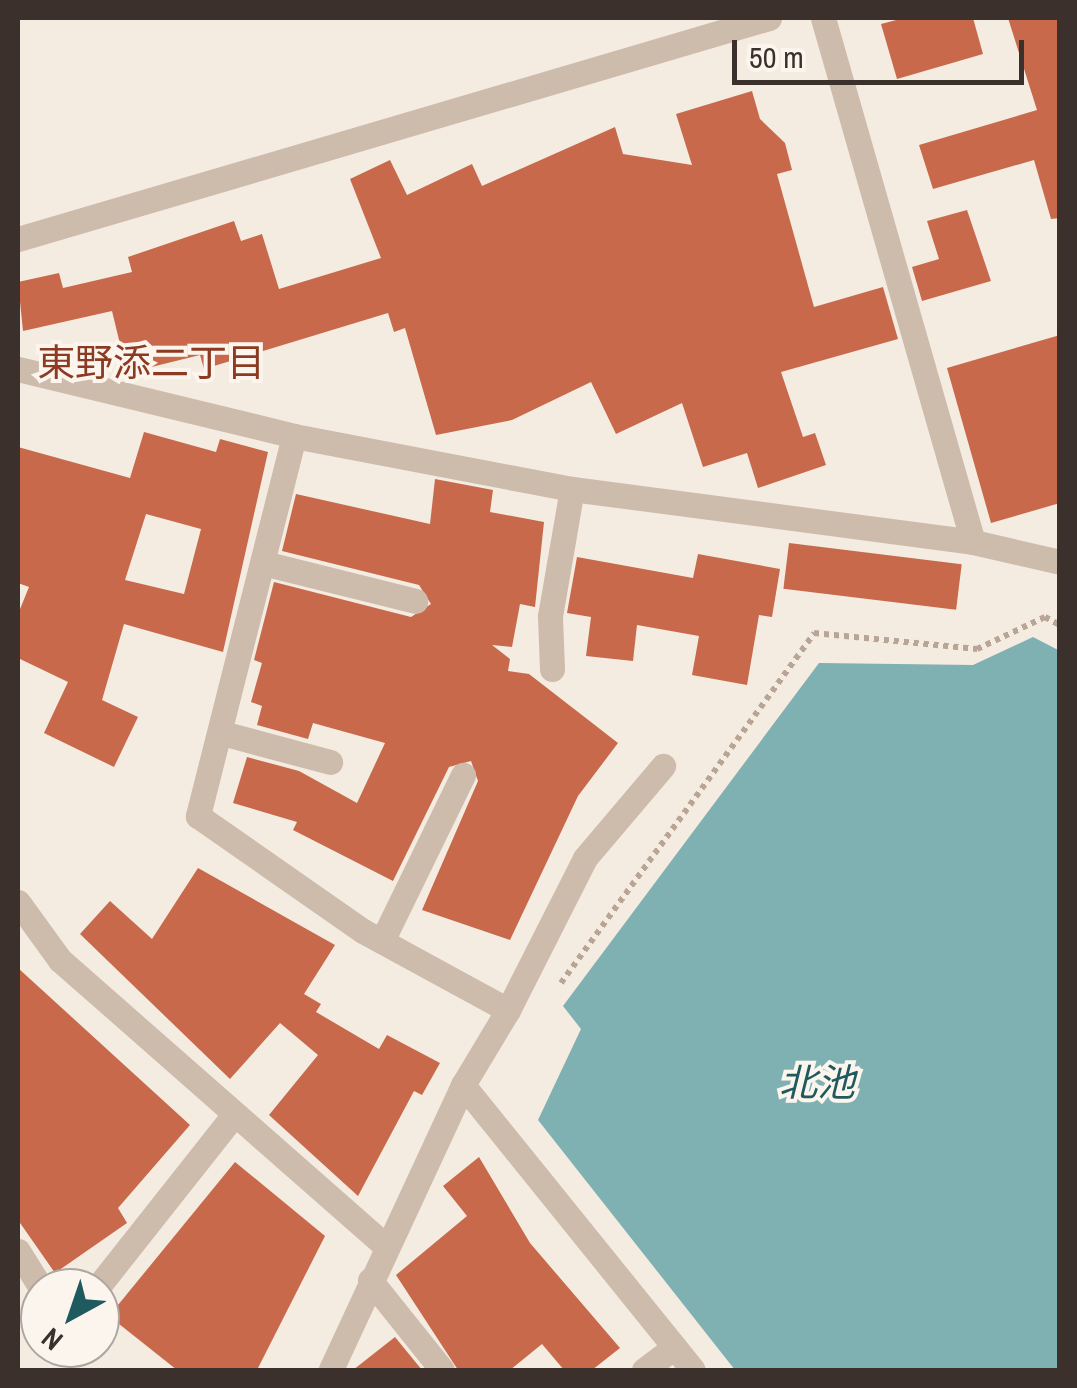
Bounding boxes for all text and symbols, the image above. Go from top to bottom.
scale bar [737,20,1030,82]
text: 50 m [749,37,804,77]
district label: 東野添二丁目 [37,340,265,386]
water label: 北池 [779,1060,855,1106]
north arrow [20,1268,120,1368]
text: N [33,1320,71,1359]

